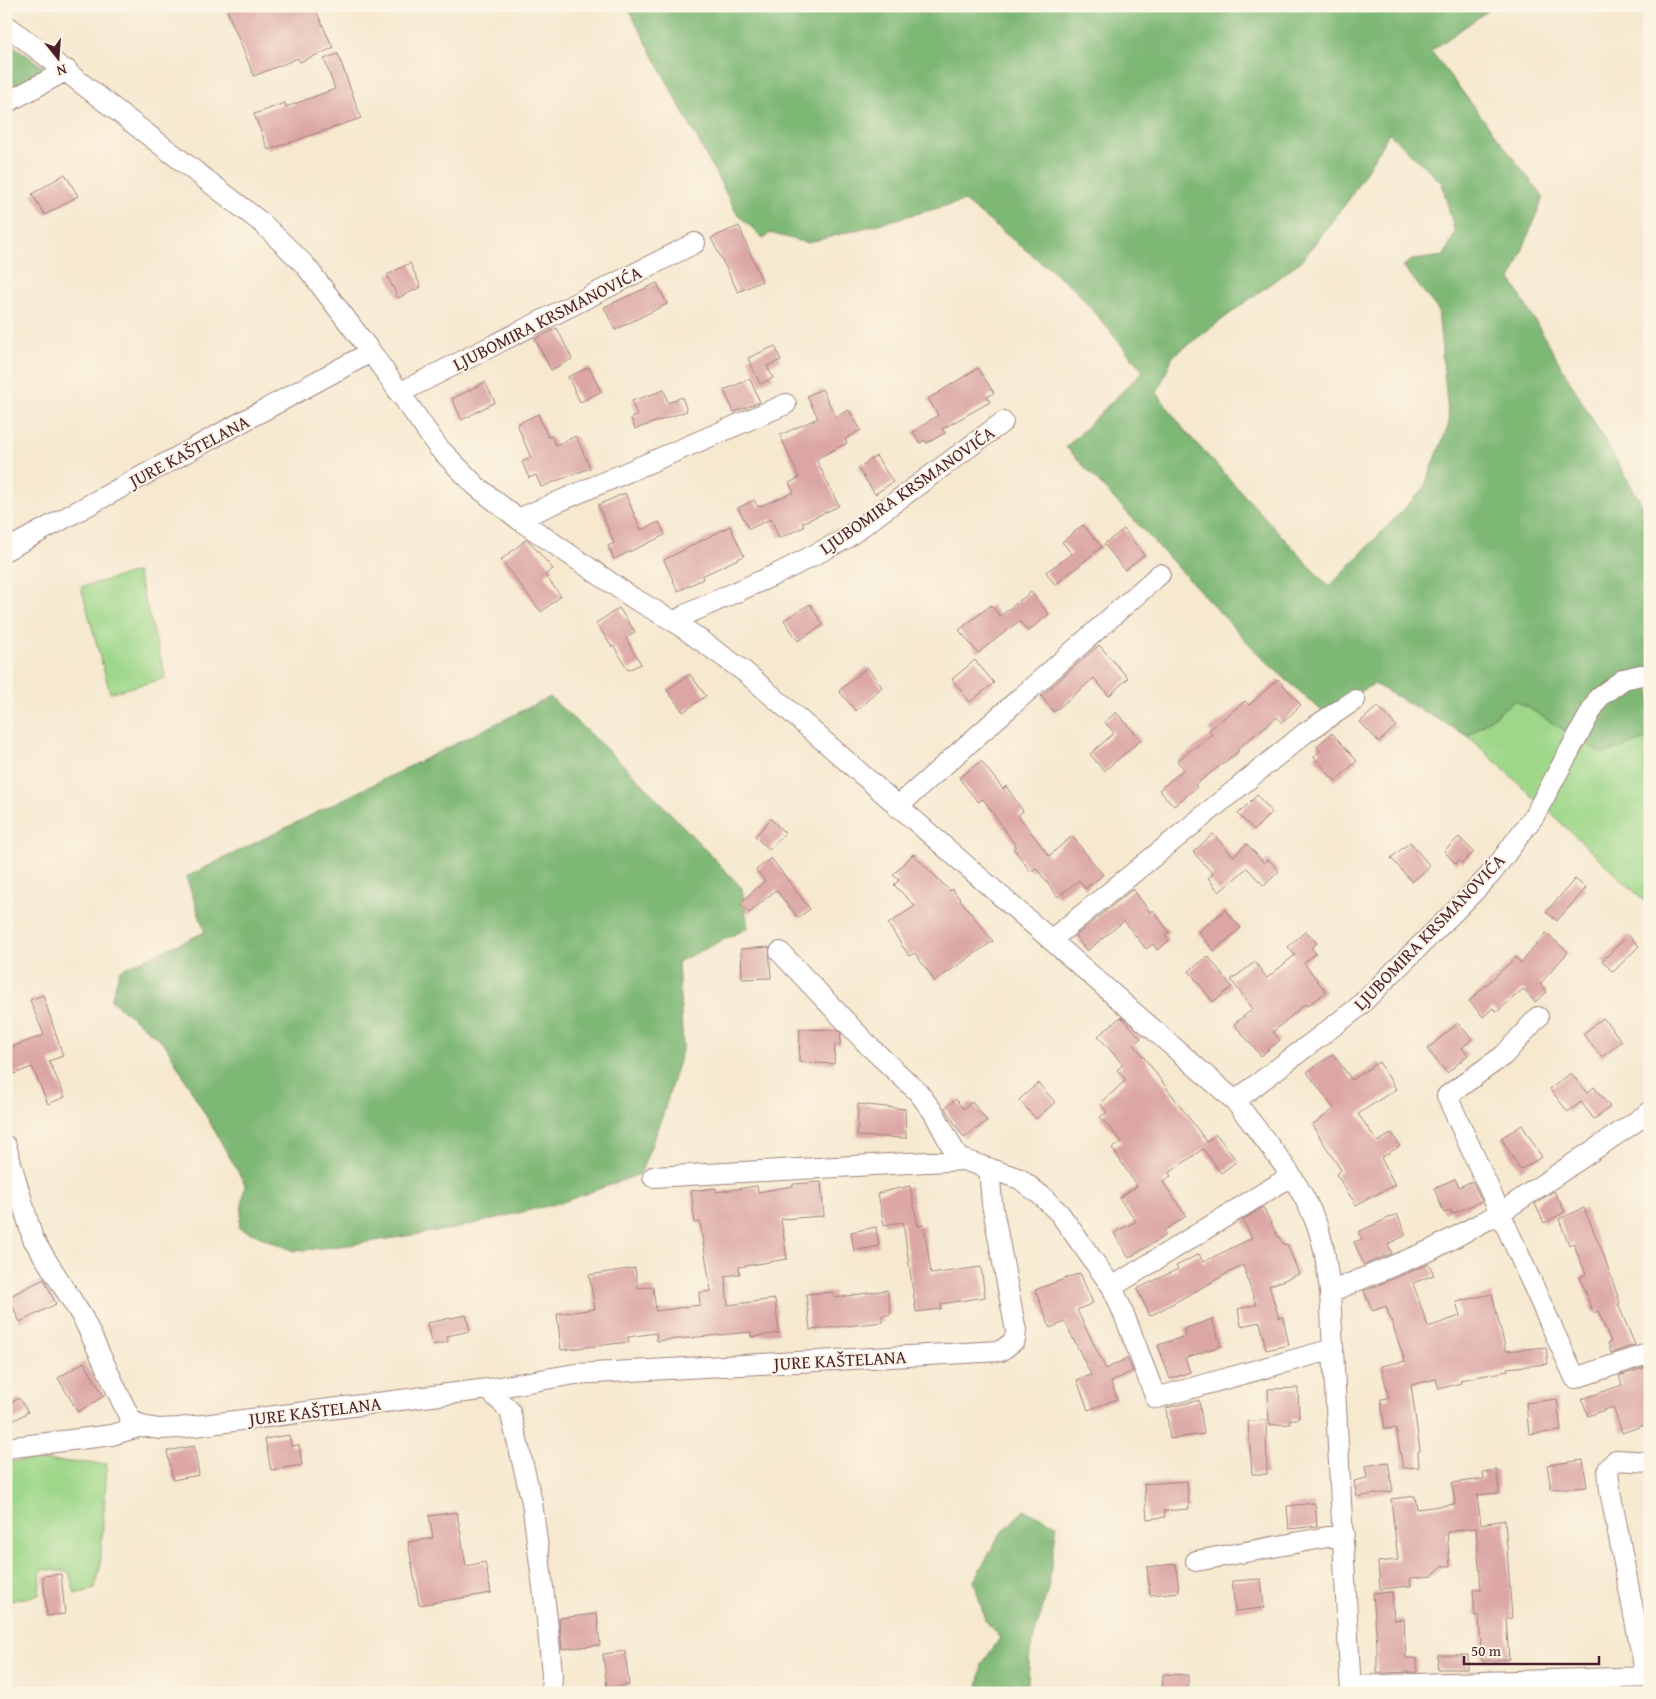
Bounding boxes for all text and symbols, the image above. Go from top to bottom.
north arrow [32,32,82,82]
text: N [54,60,69,82]
street label: LJUBOMIRA KRSMANOVIĆA [448,259,646,377]
street label: JURE KAŠTELANA [122,408,254,495]
street label: LJUBOMIRA KRSMANOVIĆA [814,419,1000,561]
street label: LJUBOMIRA KRSMANOVIĆA [1347,848,1511,1016]
street label: JURE KAŠTELANA [771,1343,907,1377]
street label: JURE KAŠTELANA [245,1389,383,1433]
scale bar [1464,1634,1598,1666]
text: 50 m [1471,1640,1502,1661]

